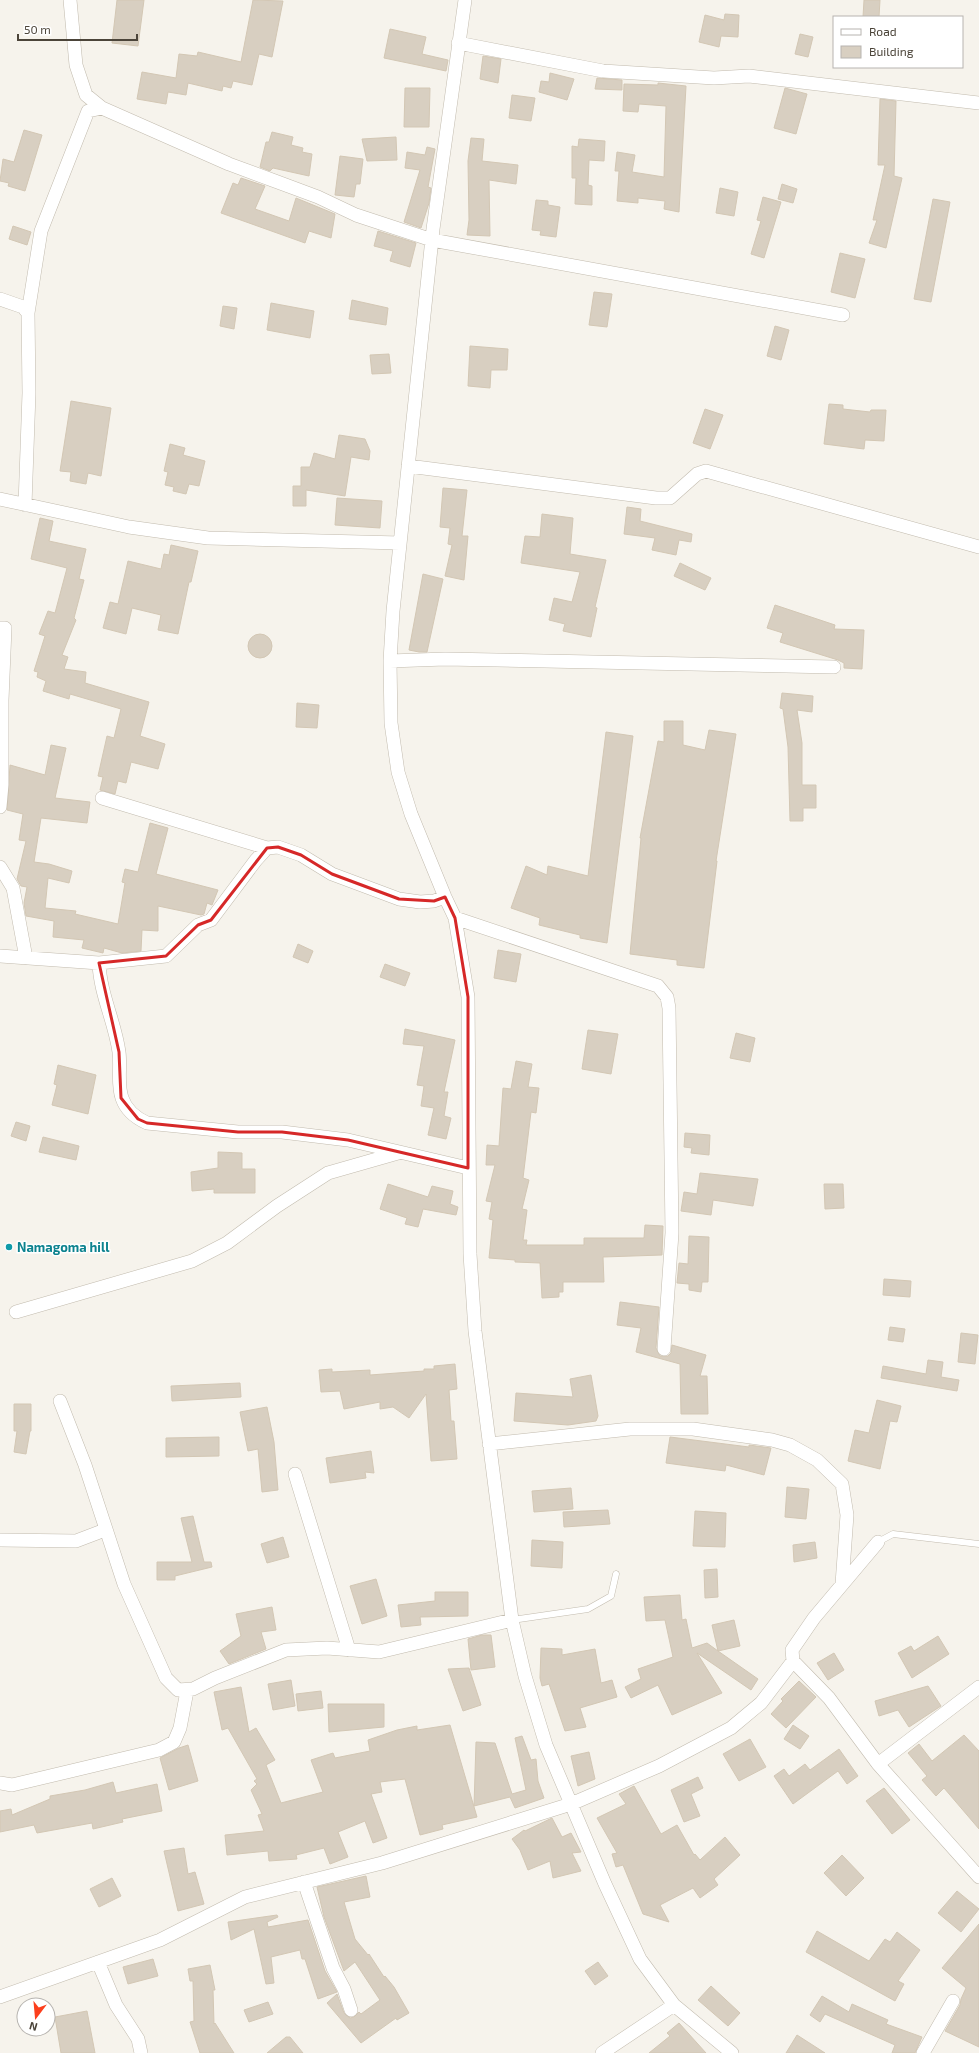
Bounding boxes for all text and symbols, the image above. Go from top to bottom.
scale bar [18,16,137,42]
legend [833,16,963,68]
text: 50 m [24,22,51,36]
text: Road [869,24,897,38]
text: Building [869,44,914,58]
place label: Namagoma hill [17,1239,110,1255]
marker: Namagoma hill [4,1242,14,1252]
north arrow [16,1997,56,2037]
text: N [27,2020,39,2034]

